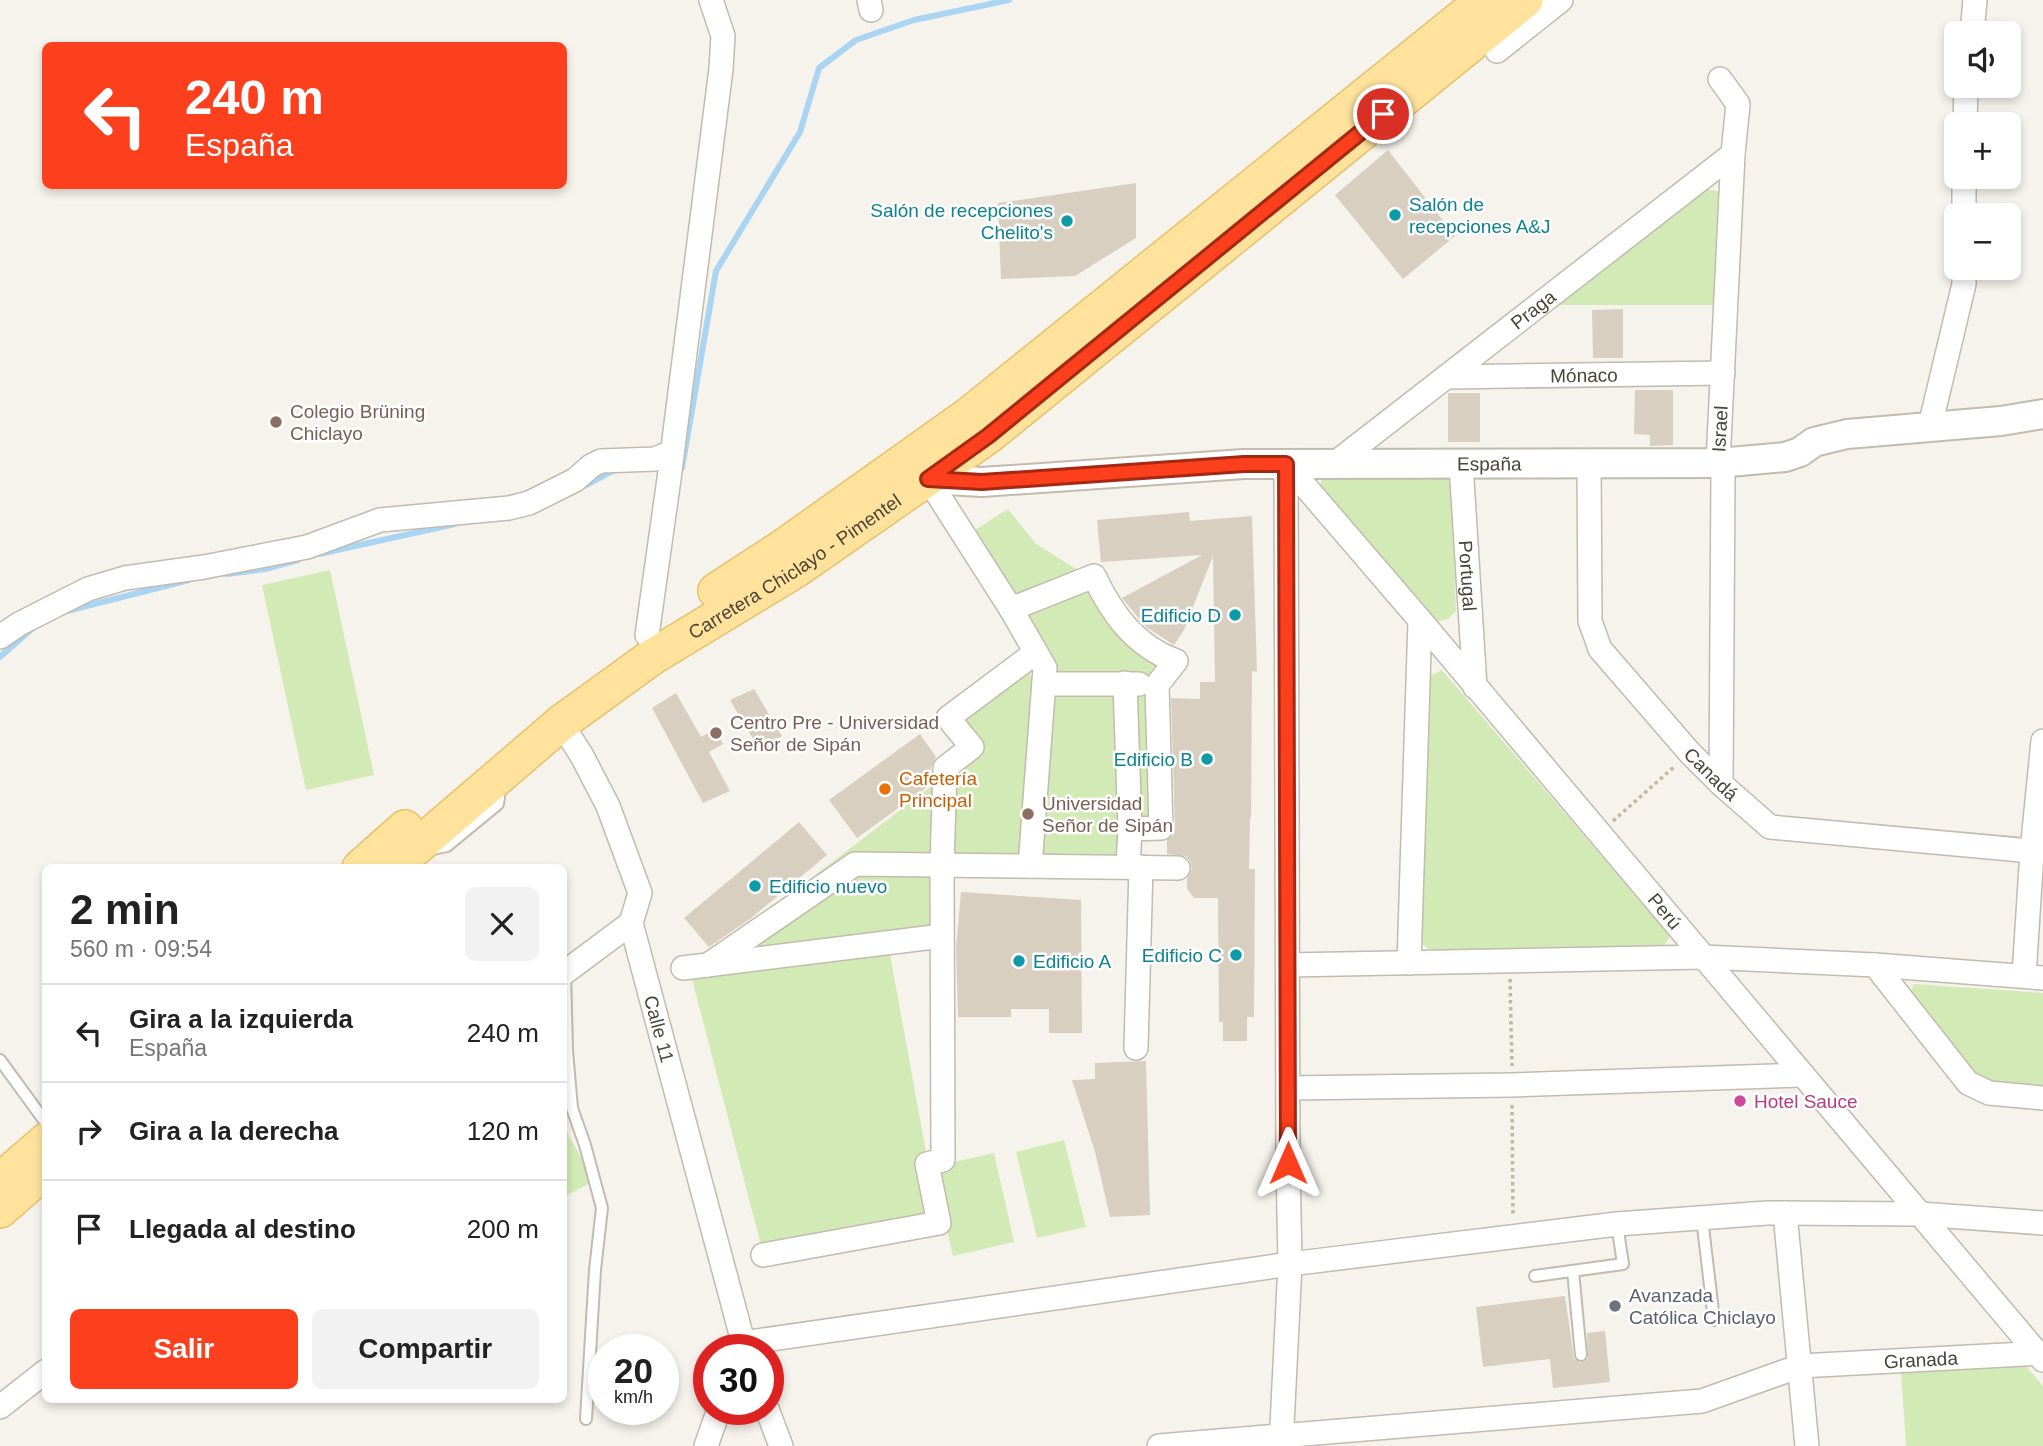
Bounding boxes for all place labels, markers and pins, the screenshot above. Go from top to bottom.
pin [1353,84,1413,144]
place label: Salón de recepciones A&J [1409,194,1551,237]
place label: Salón de recepciones Chelito's [870,200,1053,243]
marker: Salón de recepciones A&J [1387,207,1403,223]
marker: Salón de recepciones Chelito's [1059,213,1075,229]
place label: Colegio Brüning Chiclayo [290,401,425,444]
marker: Colegio Brüning Chiclayo [268,414,284,430]
place label: Edificio D [1141,605,1221,626]
marker: Edificio D [1227,607,1243,623]
place label: Centro Pre - Universidad Señor de Sipán [730,712,939,755]
marker: Centro Pre - Universidad Señor de Sipán [708,725,724,741]
place label: Edificio B [1114,749,1193,770]
marker: Edificio B [1199,751,1215,767]
place label: Cafetería Principal [899,768,978,811]
marker: Cafetería Principal [877,781,893,797]
place label: Universidad Señor de Sipán [1042,793,1173,836]
marker: Universidad Señor de Sipán [1020,806,1036,822]
place label: Edificio nuevo [769,876,887,897]
marker: Edificio nuevo [747,878,763,894]
place label: Edificio C [1142,945,1222,966]
marker: Edificio C [1228,947,1244,963]
place label: Edificio A [1033,951,1111,972]
marker: Edificio A [1011,953,1027,969]
place label: Hotel Sauce [1754,1091,1858,1112]
marker: Hotel Sauce [1732,1093,1748,1109]
place label: Avanzada Católica Chiclayo [1629,1285,1776,1328]
marker: Avanzada Católica Chiclayo [1607,1298,1623,1314]

